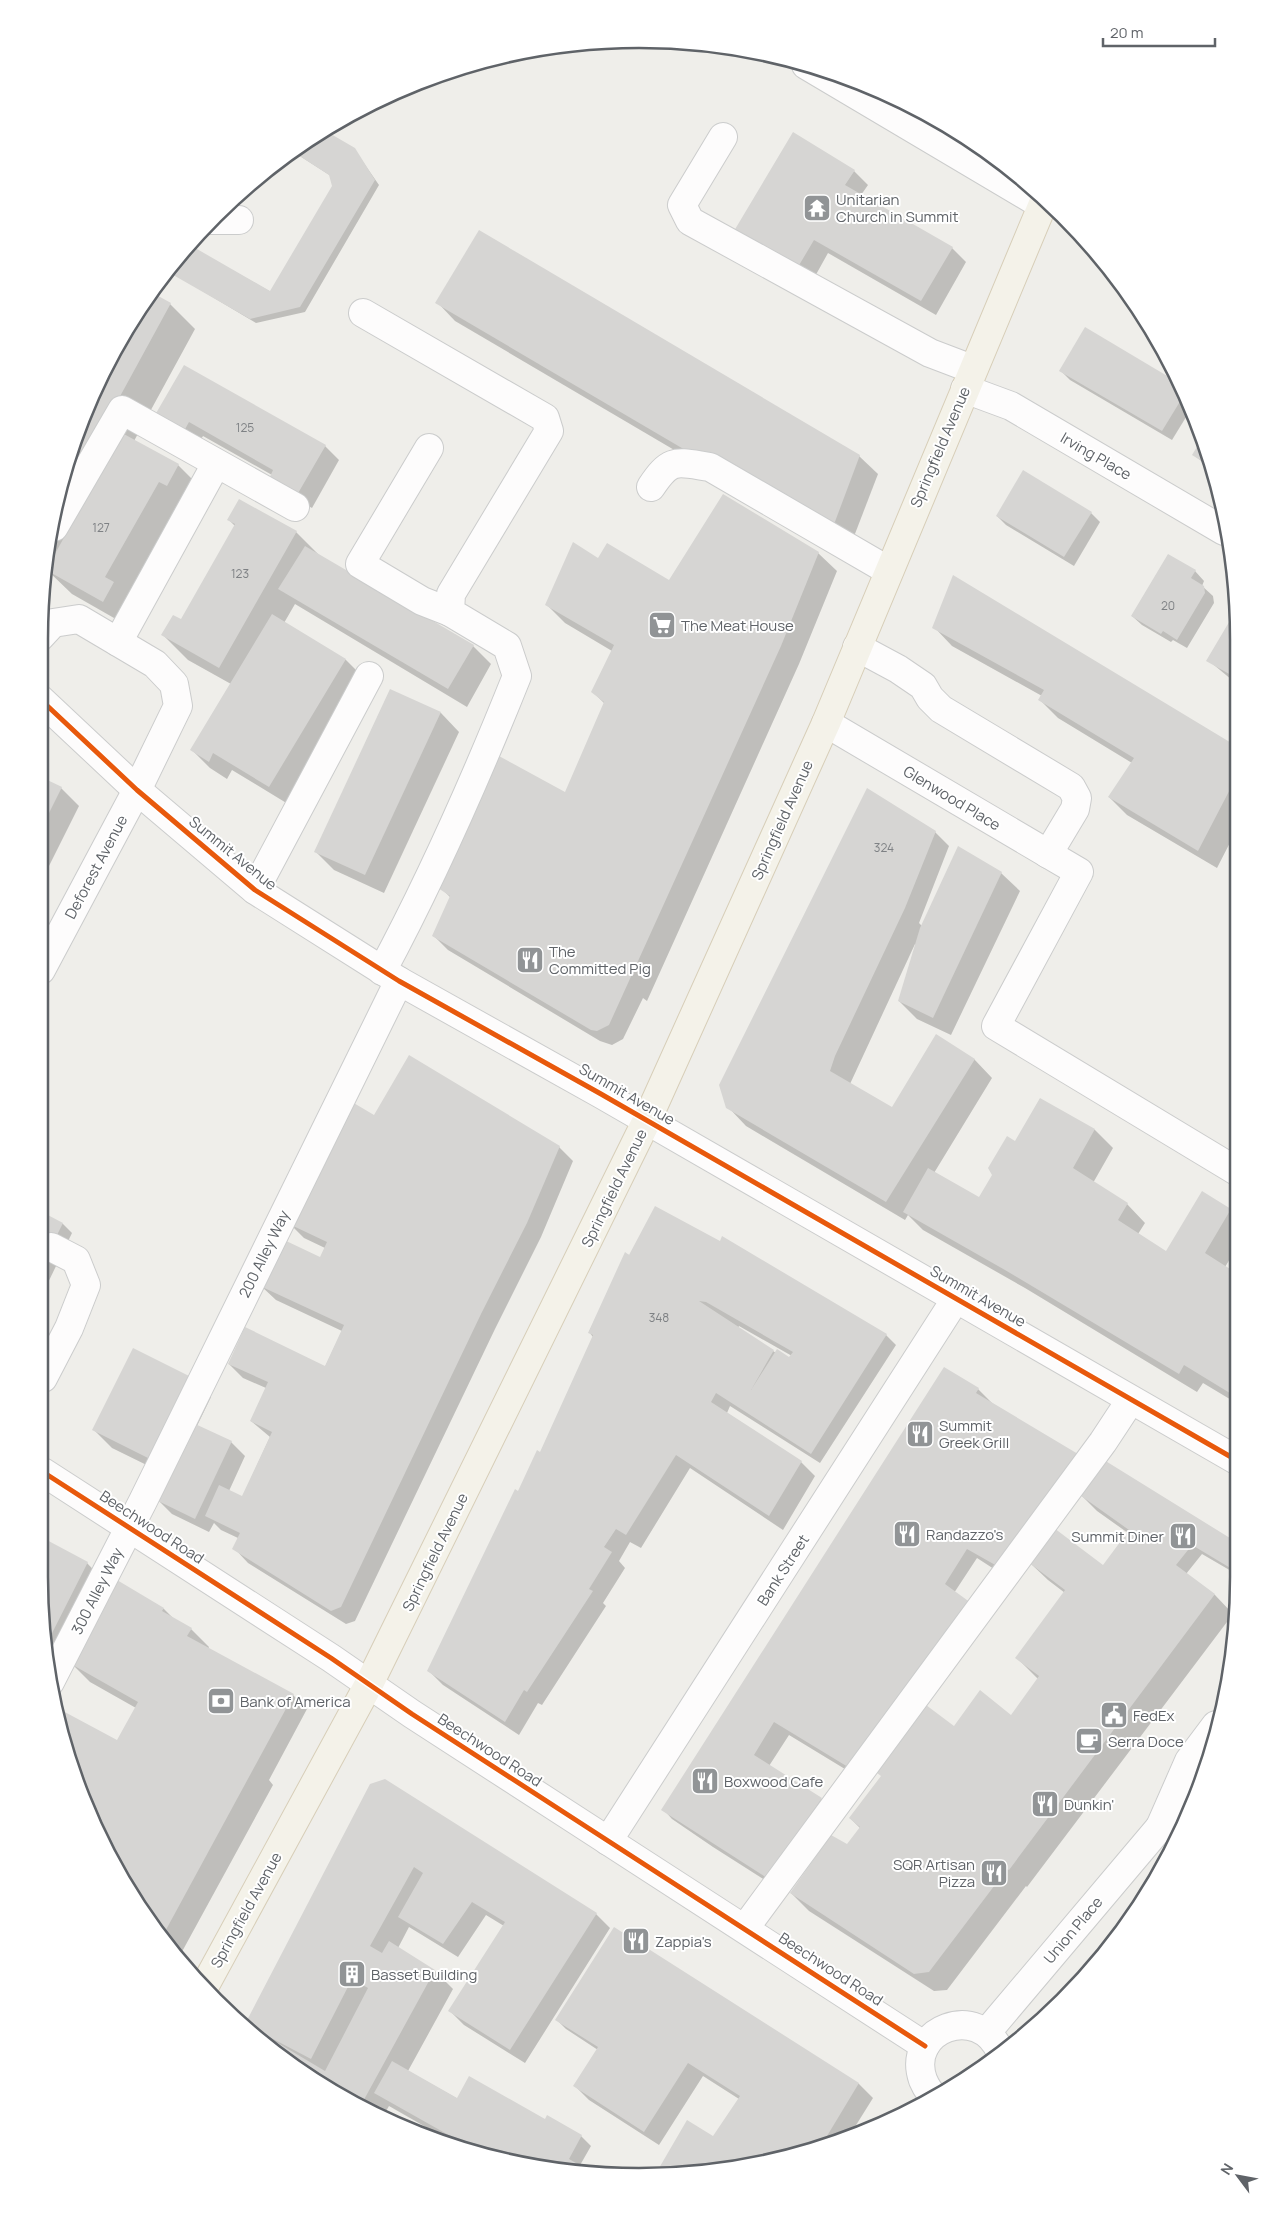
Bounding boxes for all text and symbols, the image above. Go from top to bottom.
scale bar [1103,15,1216,47]
text: 20 m [1110,22,1143,43]
place label: Unitarian Church in Summit [836,189,959,227]
temple icon: Unitarian Church in Summit [802,193,832,223]
street label: Springfield Avenue [905,383,975,511]
house number: 125 [236,419,254,436]
street label: Irving Place [1057,427,1135,485]
house number: 127 [92,519,110,536]
house number: 123 [231,565,249,582]
house number: 20 [1161,597,1175,614]
supermarket icon: The Meat House [647,610,677,640]
place label: The Meat House [681,615,794,636]
street label: Springfield Avenue [746,756,818,883]
street label: Glenwood Place [899,761,1005,835]
street label: Deforest Avenue [60,811,132,923]
street label: Summit Avenue [185,811,282,895]
house number: 324 [874,839,894,856]
place label: The Committed Pig [549,941,651,979]
restaurant icon: The Committed Pig [515,945,545,975]
street label: Summit Avenue [575,1058,679,1130]
street label: Springfield Avenue [576,1125,652,1251]
street label: 200 Alley Way [234,1207,294,1301]
street label: Summit Avenue [926,1260,1030,1332]
house number: 348 [649,1309,669,1326]
place label: Summit Greek Grill [939,1415,1009,1453]
restaurant icon: Summit Greek Grill [905,1419,935,1449]
street label: Beechwood Road [96,1485,208,1569]
street label: Springfield Avenue [397,1489,473,1615]
restaurant icon: Randazzo's [892,1519,922,1549]
restaurant icon: Summit Diner [1168,1521,1198,1551]
place label: Randazzo's [926,1524,1004,1545]
place label: Summit Diner [1071,1526,1165,1547]
street label: Bank Street [752,1530,814,1610]
street label: 300 Alley Way [66,1544,128,1638]
bank icon: Bank of America [206,1686,236,1716]
place label: Bank of America [240,1691,351,1712]
public building icon: FedEx [1099,1700,1129,1730]
place label: FedEx [1133,1705,1175,1726]
street label: Beechwood Road [434,1708,546,1792]
cafe icon: Serra Doce [1074,1726,1104,1756]
place label: Serra Doce [1108,1731,1184,1752]
restaurant icon: Boxwood Cafe [690,1766,720,1796]
place label: Boxwood Cafe [724,1771,824,1792]
restaurant icon: Dunkin' [1030,1789,1060,1819]
place label: Dunkin' [1064,1794,1114,1815]
street label: Springfield Avenue [205,1848,287,1972]
place label: SQR Artisan Pizza [893,1854,975,1892]
restaurant icon: SQR Artisan Pizza [979,1858,1009,1888]
street label: Union Place [1039,1892,1107,1968]
restaurant icon: Zappia's [621,1926,651,1956]
street label: Beechwood Road [775,1927,887,2011]
place label: Zappia's [655,1931,712,1952]
building icon: Basset Building [337,1959,367,1989]
place label: Basset Building [371,1964,477,1985]
north arrow [1213,2151,1263,2201]
text: N [1216,2160,1237,2178]

